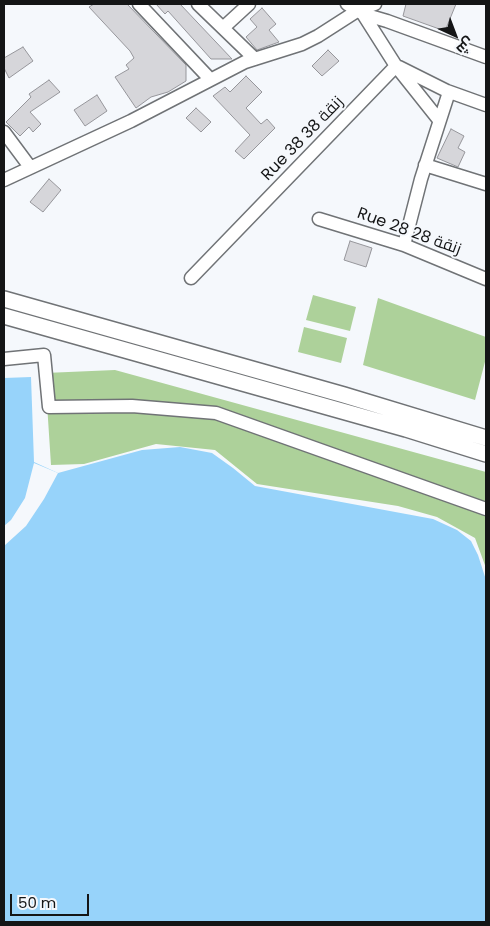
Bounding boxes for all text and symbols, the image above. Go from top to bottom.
north arrow [430,10,480,60]
text: ش [452,33,479,59]
street label: Rue 38 زنقة 38 [258,93,348,185]
street label: Rue 28 زنقة 28 [354,204,464,260]
scale bar [12,884,91,916]
text: 50 m [18,892,56,913]

